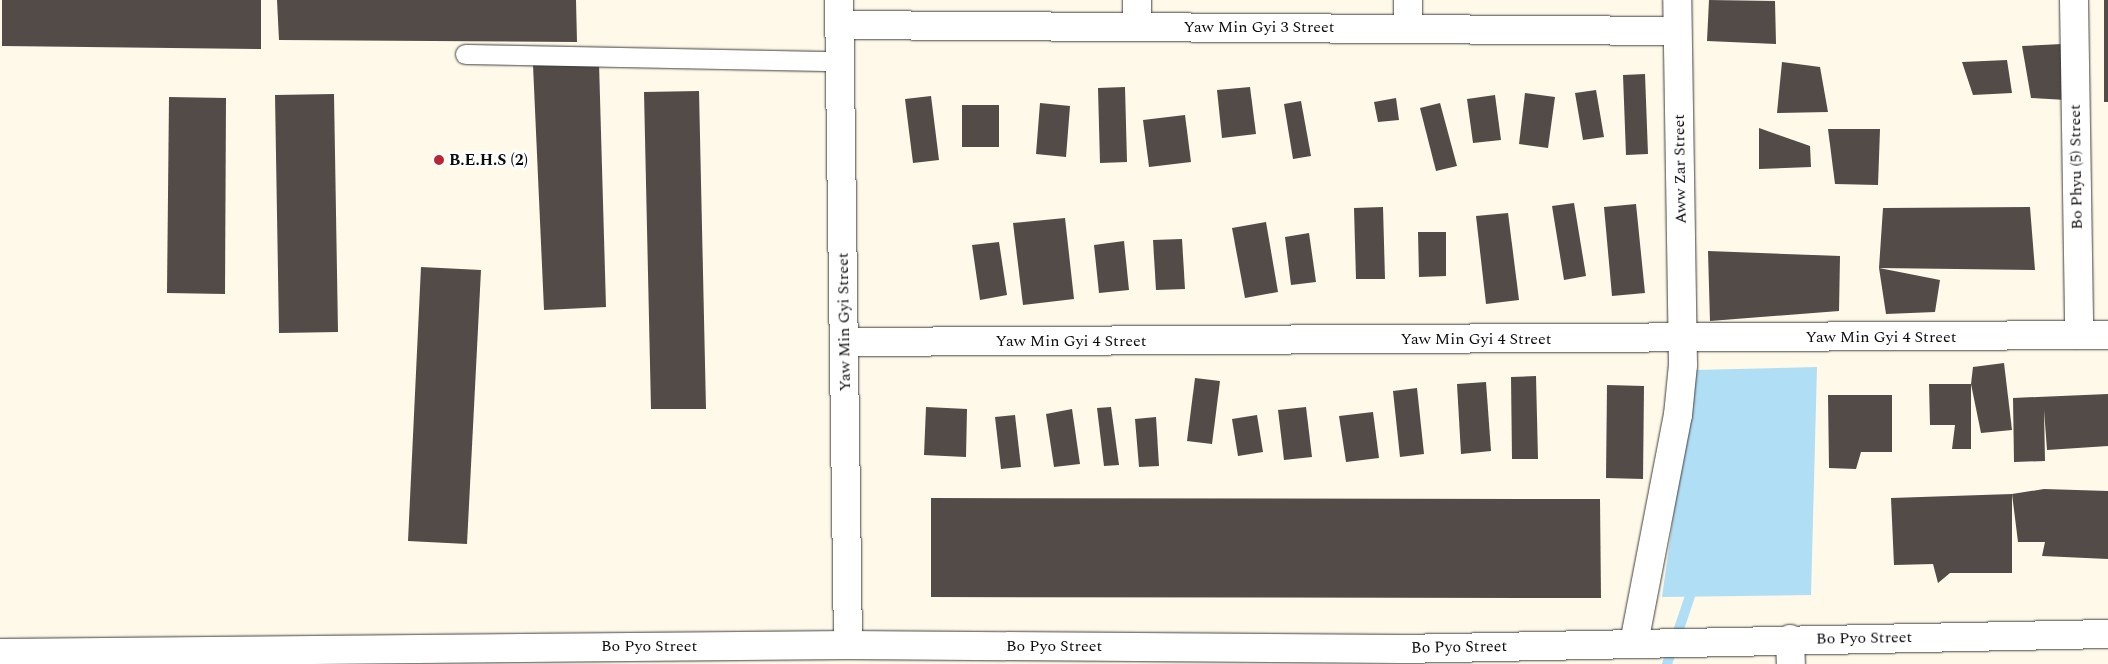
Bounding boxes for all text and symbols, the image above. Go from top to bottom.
street label: Yaw Min Gyi 3 Street [1184,17,1334,37]
street label: Bo Phyu (5) Street [2065,104,2087,230]
street label: Aww Zar Street [1669,114,1691,224]
place label: B.E.H.S (2) [449,150,528,170]
marker: B.E.H.S (2) [433,154,445,166]
street label: Yaw Min Gyi Street [833,252,855,392]
street label: Yaw Min Gyi 4 Street [1806,327,1956,347]
street label: Yaw Min Gyi 4 Street [1401,329,1551,349]
street label: Yaw Min Gyi 4 Street [996,331,1146,351]
street label: Bo Pyo Street [1816,628,1912,648]
street label: Bo Pyo Street [601,636,697,656]
street label: Bo Pyo Street [1006,636,1102,656]
street label: Bo Pyo Street [1411,637,1507,657]

